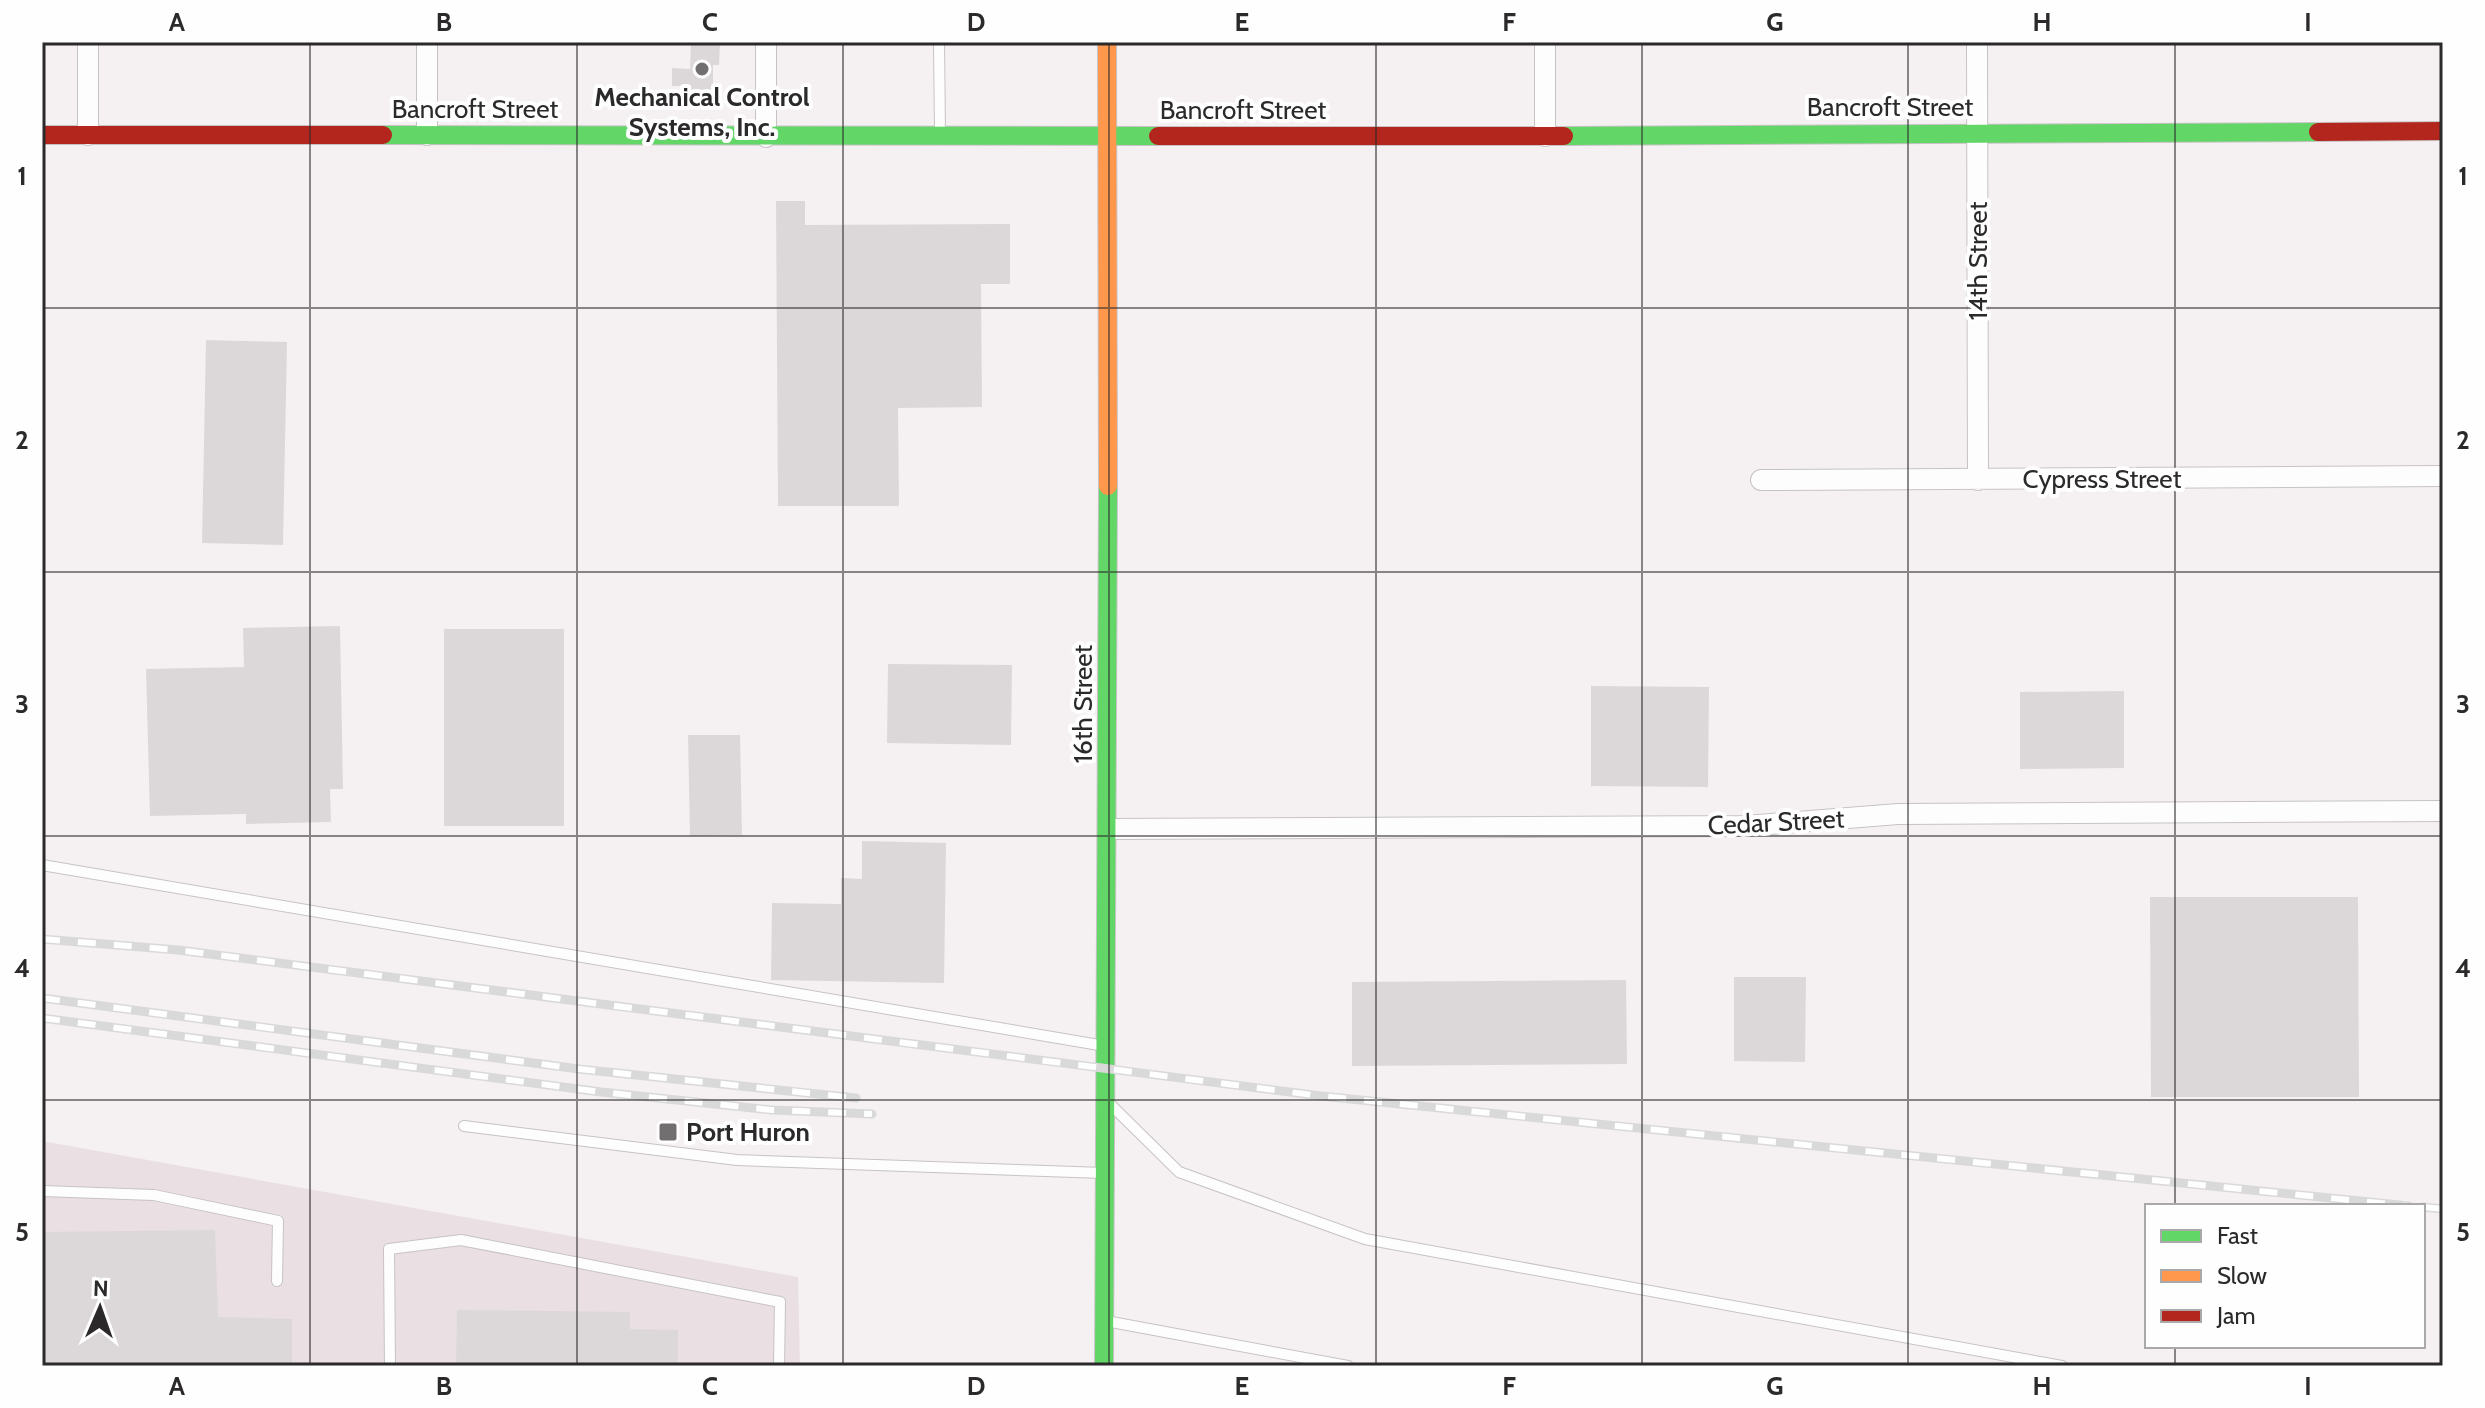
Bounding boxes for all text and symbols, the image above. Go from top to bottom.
text: A [169,6,186,38]
text: B [436,6,452,38]
text: C [702,6,718,38]
text: D [967,6,985,38]
text: E [1235,6,1249,38]
text: F [1502,6,1516,38]
text: G [1766,6,1784,38]
text: H [2033,6,2051,38]
text: I [2304,6,2312,38]
marker: Mechanical Control Systems, Inc. [693,60,711,78]
place label: Mechanical Control Systems, Inc. [594,81,810,143]
street label: Bancroft Street [1807,91,1973,123]
street label: Bancroft Street [392,93,558,125]
street label: Bancroft Street [1160,94,1326,126]
text: 1 [17,160,27,192]
text: 1 [2458,160,2468,192]
street label: 14th Street [1962,201,1994,321]
text: 2 [15,424,29,456]
text: 2 [2456,424,2470,456]
street label: Cypress Street [2023,463,2182,495]
street label: 16th Street [1067,644,1099,763]
text: 3 [15,688,29,720]
text: 3 [2456,688,2470,720]
street label: Cedar Street [1707,802,1845,842]
text: 4 [14,952,30,984]
text: 4 [2455,952,2471,984]
place label: Port Huron [686,1116,810,1148]
marker: Port Huron [657,1121,679,1143]
legend [2145,1204,2425,1348]
text: 5 [15,1216,29,1248]
text: 5 [2456,1216,2470,1248]
text: Fast [2217,1221,2258,1250]
text: Slow [2217,1261,2267,1290]
north arrow [60,1268,140,1348]
text: N [92,1275,109,1302]
text: Jam [2216,1301,2255,1330]
text: A [169,1370,186,1402]
text: B [436,1370,452,1402]
text: C [702,1370,718,1402]
text: D [967,1370,985,1402]
text: E [1235,1370,1249,1402]
text: F [1502,1370,1516,1402]
text: G [1766,1370,1784,1402]
text: H [2033,1370,2051,1402]
text: I [2304,1370,2312,1402]

